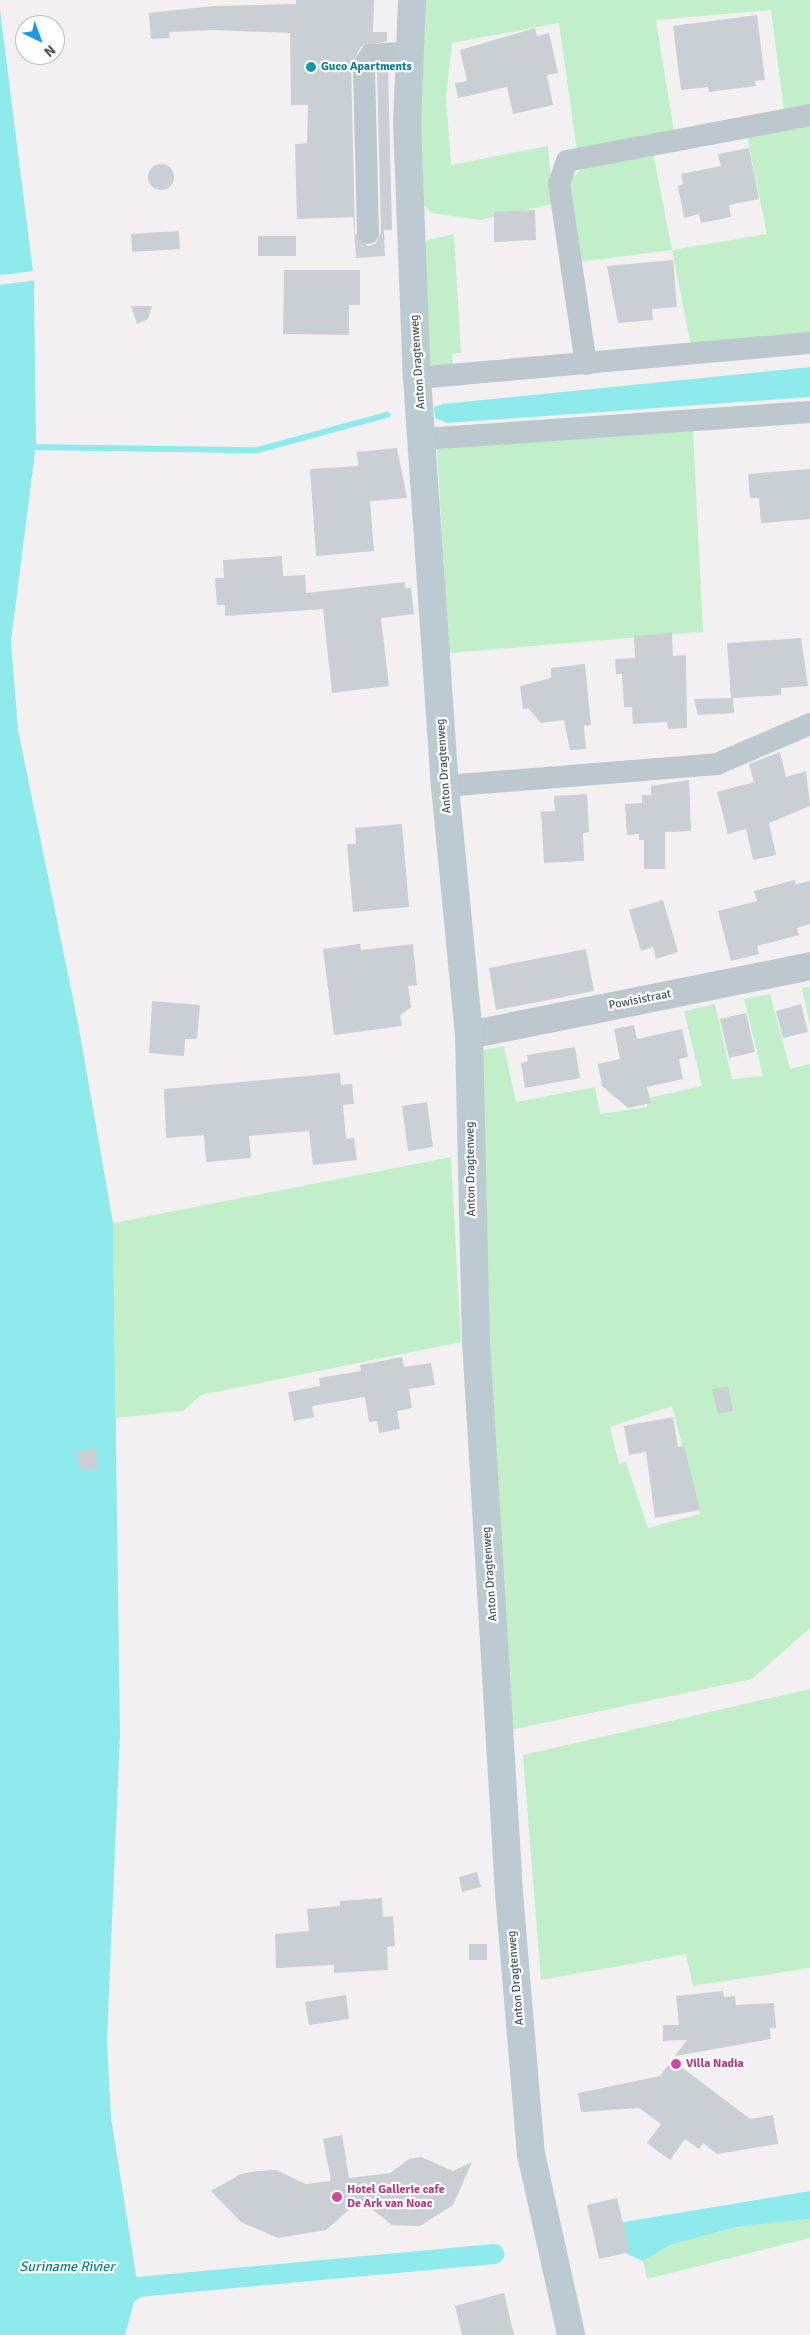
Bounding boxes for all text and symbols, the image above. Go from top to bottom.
north arrow [15,15,65,65]
text: N [40,41,59,60]
place label: Guco Apartments [321,60,412,74]
marker: Guco Apartments [305,61,317,73]
street label: Anton Dragtenweg [407,314,429,410]
street label: Anton Dragtenweg [433,718,455,814]
street label: Powisistraat [608,987,672,1013]
street label: Anton Dragtenweg [463,1121,479,1217]
street label: Anton Dragtenweg [479,1526,501,1622]
street label: Anton Dragtenweg [505,1930,527,2026]
place label: Villa Nadia [686,2057,744,2071]
marker: Villa Nadia [670,2058,682,2070]
place label: Hotel Gallerie cafe De Ark van Noac [347,2183,445,2211]
marker: Hotel Gallerie cafe De Ark van Noac [331,2191,343,2203]
water label: Suriname Rivier [20,2259,114,2275]

